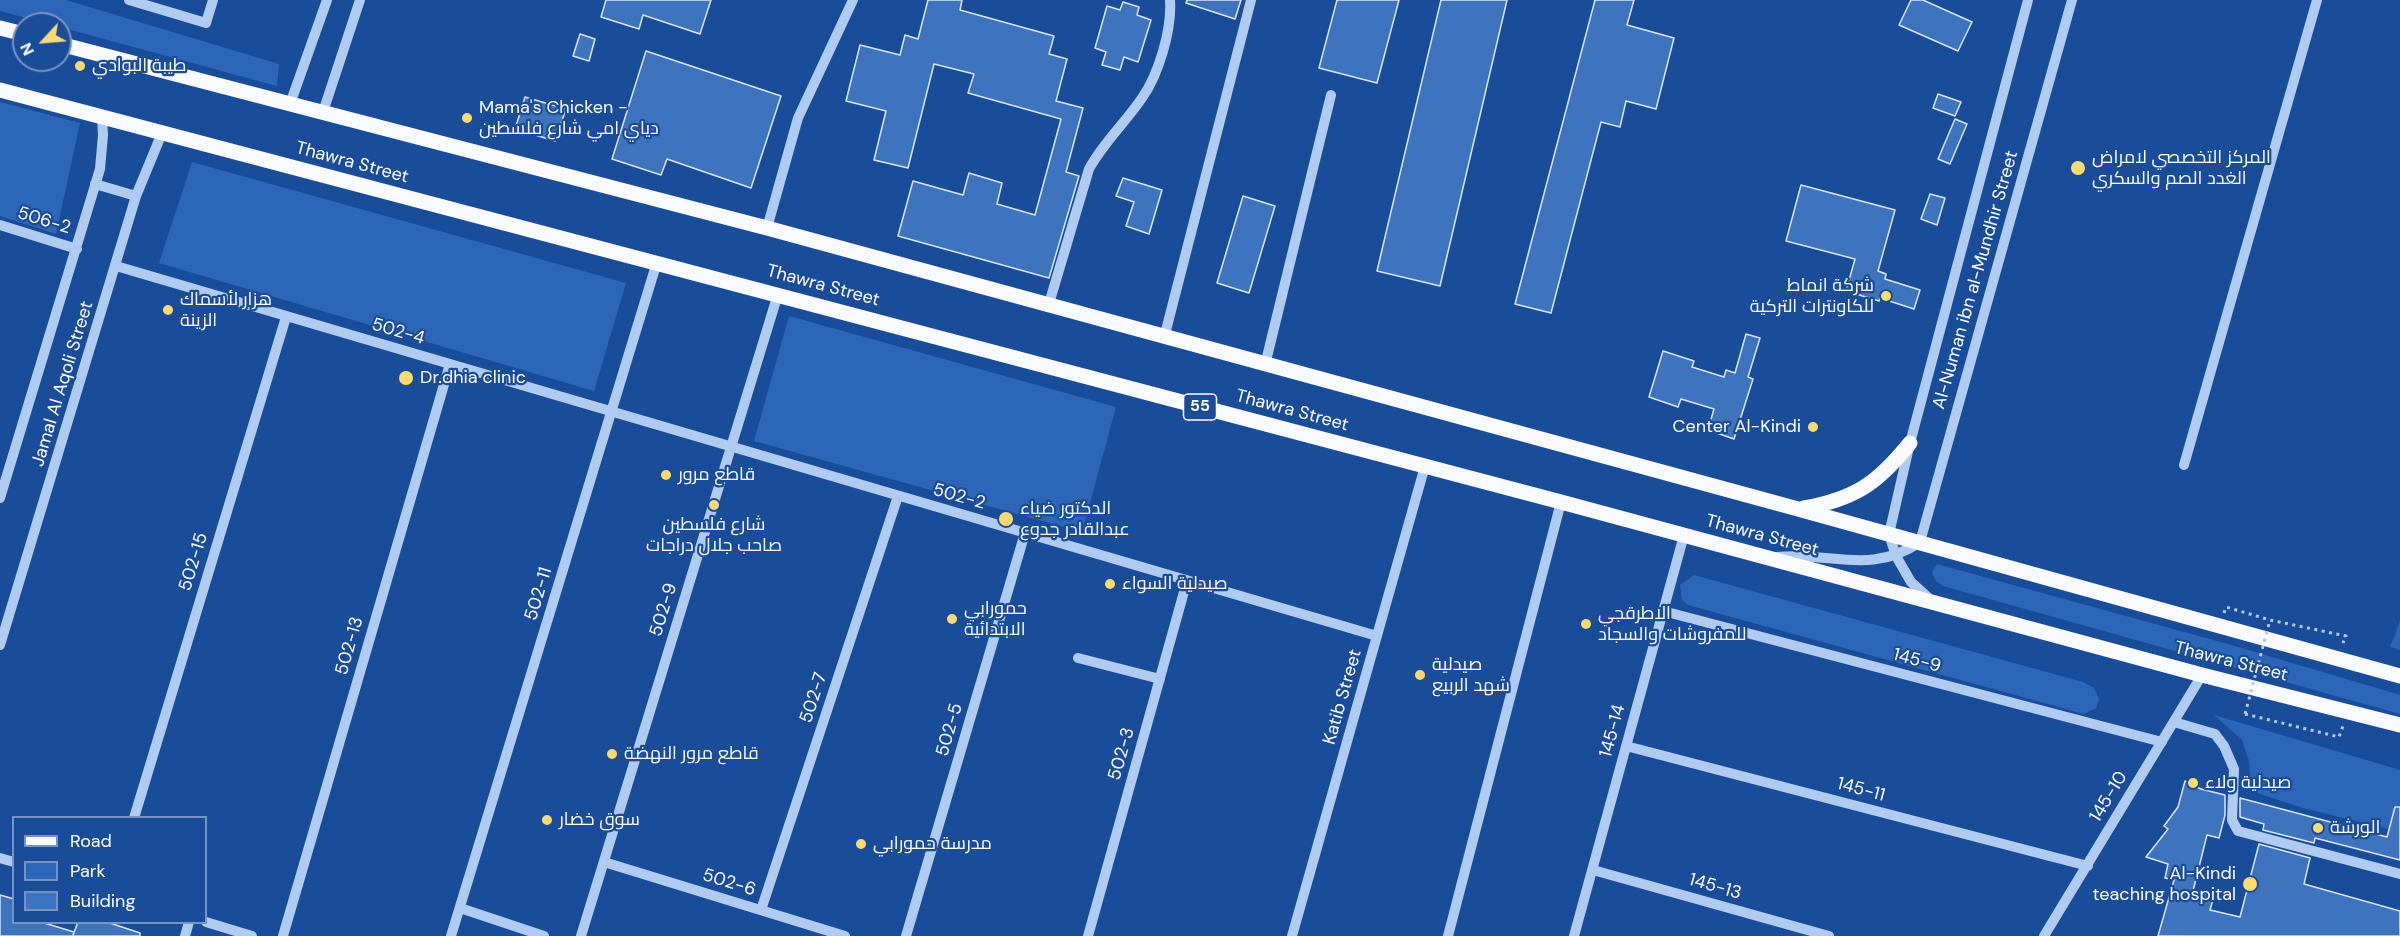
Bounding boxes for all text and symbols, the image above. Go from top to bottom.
north arrow [12,12,72,72]
text: N [15,39,39,59]
place label: طيبة البوادي [92,55,186,77]
marker: طيبة البوادي [73,59,87,73]
place label: Mama's Chicken - دياي امي شارع فلسطين [479,97,659,140]
marker: Mama's Chicken - دياي امي شارع فلسطين [460,111,474,125]
street label: Thawra Street [293,138,411,188]
place label: المركز التخصصي لامراض الغدد الصم والسكري [2092,147,2271,190]
street label: Al-Numan ibn al-Mundhir Street [1929,148,2023,412]
marker: المركز التخصصي لامراض الغدد الصم والسكري [2069,159,2087,177]
street label: 506-2 [15,203,73,239]
street label: Thawra Street [764,261,882,311]
place label: شركة انماط للكاونترات التركية [1750,275,1874,318]
place label: هزار لأسماك الزينة [180,289,272,332]
marker: شركة انماط للكاونترات التركية [1879,289,1893,303]
street label: Jamal Al Aqoli Street [28,299,98,469]
marker: هزار لأسماك الزينة [161,303,175,317]
street label: 502-4 [369,314,427,350]
place label: Dr.dhia clinic [420,367,526,389]
marker: Dr.dhia clinic [397,369,415,387]
street label: Thawra Street [1233,386,1351,436]
road number: 55 [1184,394,1216,420]
place label: Center Al-Kindi [1673,416,1801,438]
marker: Center Al-Kindi [1806,420,1820,434]
place label: قاطع مرور [678,464,755,486]
marker: قاطع مرور [659,468,673,482]
street label: 502-2 [930,479,988,515]
marker: شارع فلسطين صاحب جلال دراجات [707,498,721,512]
place label: الدكتور ضياء عبدالقادر جدوع [1020,498,1130,540]
marker: الدكتور ضياء عبدالقادر جدوع [997,510,1015,528]
street label: Thawra Street [1703,511,1821,561]
place label: شارع فلسطين صاحب جلال دراجات [646,514,782,556]
street label: 502-15 [175,530,213,594]
street label: 502-11 [521,565,557,623]
place label: صيدلية السواء [1122,573,1227,595]
marker: صيدلية السواء [1103,577,1117,591]
street label: 502-9 [646,581,682,639]
place label: حمورابي الابتدائية [964,598,1027,640]
place label: الاطرقجي للمفروشات والسجاد [1598,603,1746,646]
marker: حمورابي الابتدائية [945,612,959,626]
street label: 502-13 [331,614,369,678]
marker: الاطرقجي للمفروشات والسجاد [1579,617,1593,631]
street label: Thawra Street [2172,637,2290,687]
street label: 145-9 [1891,644,1943,678]
street label: Katib Street [1319,647,1367,747]
place label: صيدلية شهد الربيع [1432,654,1510,696]
marker: صيدلية شهد الربيع [1413,668,1427,682]
street label: 502-7 [796,670,832,726]
street label: 502-5 [932,701,968,759]
street label: 145-14 [1596,702,1630,760]
street label: 502-3 [1104,725,1140,783]
place label: قاطع مرور النهضة [624,743,759,765]
marker: قاطع مرور النهضة [605,747,619,761]
street label: 145-10 [2086,768,2132,826]
place label: صيدلية ولاء [2205,772,2291,794]
street label: 145-11 [1835,773,1887,807]
marker: صيدلية ولاء [2186,776,2200,790]
place label: سوق خضار [559,809,640,831]
marker: سوق خضار [540,813,554,827]
legend [12,816,207,924]
place label: الورشة [2330,817,2380,839]
marker: الورشة [2311,821,2325,835]
text: Road [70,829,112,853]
place label: مدرسة حمورابي [873,833,992,855]
marker: مدرسة حمورابي [854,837,868,851]
text: Park [70,859,106,883]
place label: Al-Kindi teaching hospital [2093,863,2236,906]
street label: 502-6 [700,865,758,901]
street label: 145-13 [1686,869,1744,905]
marker: Al-Kindi teaching hospital [2241,875,2259,893]
text: Building [70,889,135,913]

